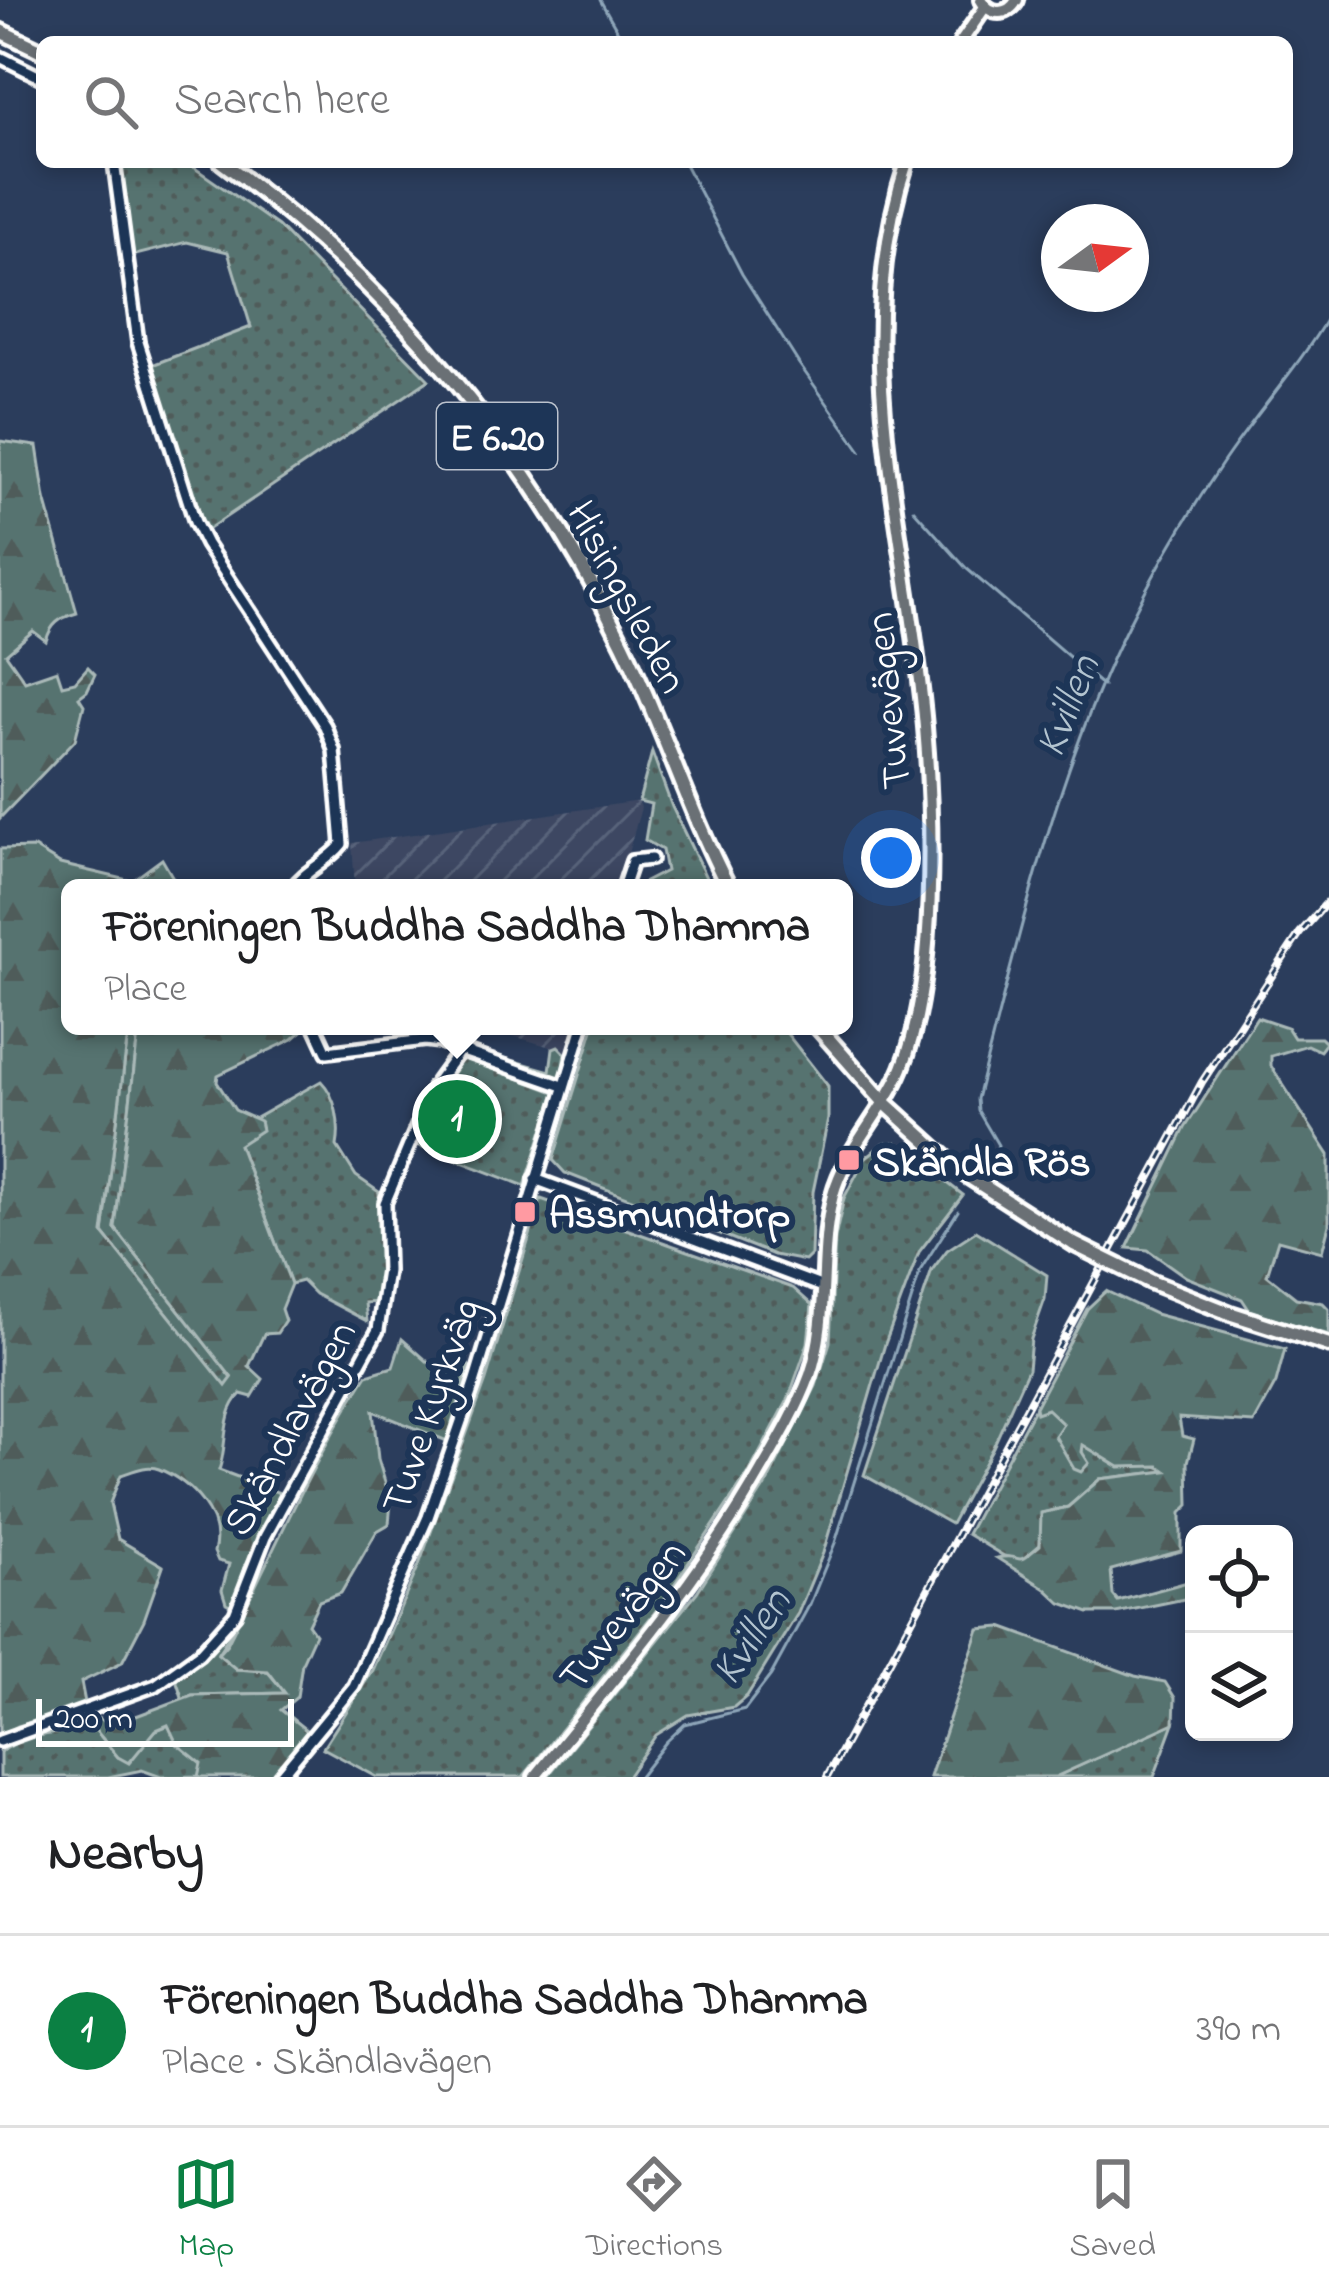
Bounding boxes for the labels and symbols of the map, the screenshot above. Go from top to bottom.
north arrow [1041,204,1149,312]
road number: E 6.20 [437,403,557,469]
street label: Hisingsleden [549,491,701,706]
street label: Tuvevägen [851,609,930,792]
water label: Kvillen [1019,644,1121,768]
your location [861,828,921,888]
pin: 1 [418,1074,496,1164]
place label: Skändla Rös [873,1134,1091,1195]
marker: Skändla Rös [836,1147,862,1173]
place label: Assmundtorp [549,1186,790,1247]
marker: Assmundtorp [512,1199,538,1225]
street label: Tuve Kyrkväg [368,1291,499,1522]
street label: Skändlavägen [210,1310,374,1548]
street label: Tuvevägen [546,1528,703,1706]
water label: Kvillen [696,1574,811,1700]
scale bar [36,1693,294,1746]

